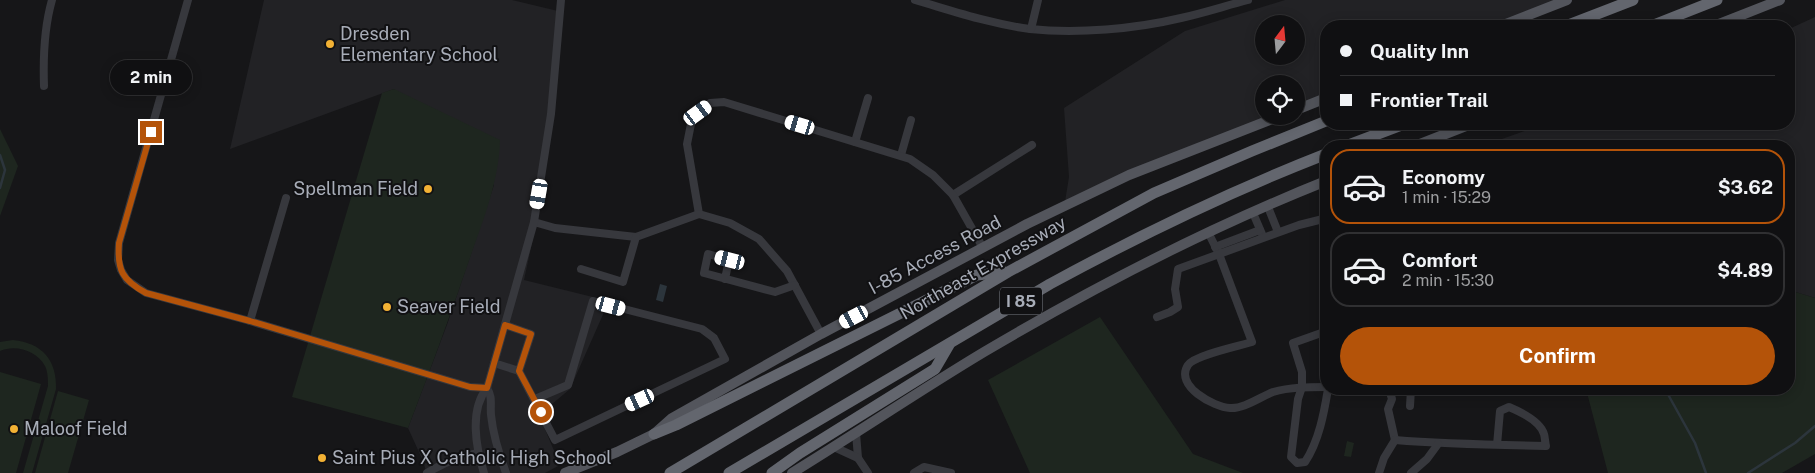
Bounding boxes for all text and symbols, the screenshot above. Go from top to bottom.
north arrow [1255,15,1305,65]
map controls [1255,15,1305,125]
place label: Dresden Elementary School [340,23,498,65]
marker: Dresden Elementary School [324,38,336,50]
text: Quality Inn [1370,40,1469,62]
callout: 2 min [110,59,192,94]
text: 2 min [130,68,172,87]
button: locate [1255,75,1305,125]
text: Frontier Trail [1370,89,1489,111]
car [681,98,714,128]
car [783,113,816,137]
route end [140,121,162,143]
icon: car [1342,164,1387,209]
text: Economy [1402,166,1485,188]
text: $3.62 [1718,176,1773,198]
place label: Spellman Field [293,178,418,199]
car [529,178,548,210]
marker: Spellman Field [422,183,434,195]
text: 1 min · 15:29 [1402,188,1491,207]
street label: I-85 Access Road [865,211,1004,298]
street label: Northeast Expressway [896,211,1070,324]
icon: car [1342,247,1387,292]
car [713,249,746,271]
text: Comfort [1402,249,1478,271]
text: $4.89 [1717,259,1773,281]
text: 2 min · 15:30 [1402,271,1494,290]
road number: I 85 [1000,288,1042,314]
car [594,295,627,317]
place label: Seaver Field [397,296,500,317]
marker: Seaver Field [381,301,393,313]
car [837,303,870,331]
button: Confirm [1340,327,1775,385]
car [623,387,656,413]
route start [530,401,552,423]
place label: Maloof Field [24,418,127,439]
marker: Maloof Field [8,423,20,435]
place label: Saint Pius X Catholic High School [332,447,612,468]
marker: Saint Pius X Catholic High School [316,452,328,464]

